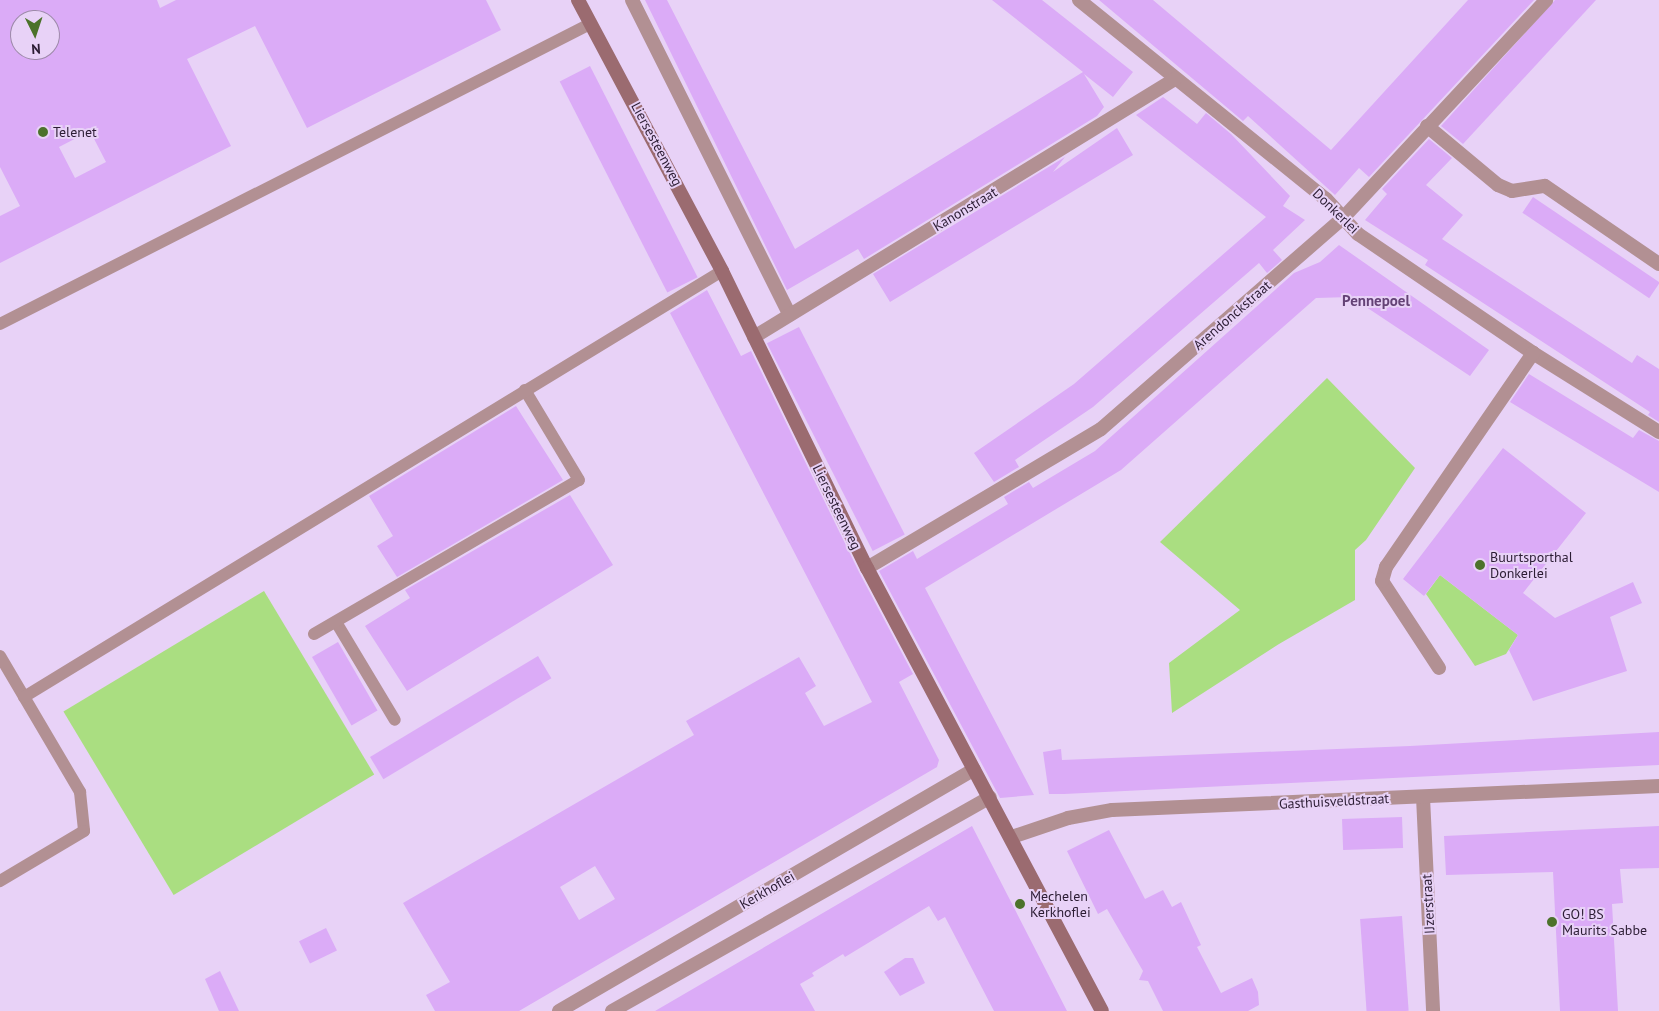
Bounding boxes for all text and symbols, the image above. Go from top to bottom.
north arrow [10,10,60,60]
text: N [31,40,41,58]
street label: Liersesteenweg [628,99,686,189]
place label: Telenet [53,124,97,140]
marker: Telenet [37,126,49,138]
street label: Kanonstraat [930,183,1000,235]
street label: Donkerlei [1309,185,1363,237]
street label: Arendonckstraat [1190,277,1274,353]
district label: Pennepoel [1342,292,1410,310]
street label: Liersesteenweg [809,462,865,552]
place label: Buurtsporthal Donkerlei [1490,549,1573,582]
marker: Buurtsporthal Donkerlei [1474,559,1486,571]
street label: Gasthuisveldstraat [1278,790,1390,812]
street label: Kerkhoflei [737,868,797,912]
street label: IJzerstraat [1418,874,1438,934]
place label: Mechelen Kerkhoflei [1030,888,1091,920]
marker: Mechelen Kerkhoflei [1014,898,1026,910]
place label: GO! BS Maurits Sabbe [1562,906,1647,939]
marker: GO! BS Maurits Sabbe [1546,916,1558,928]

